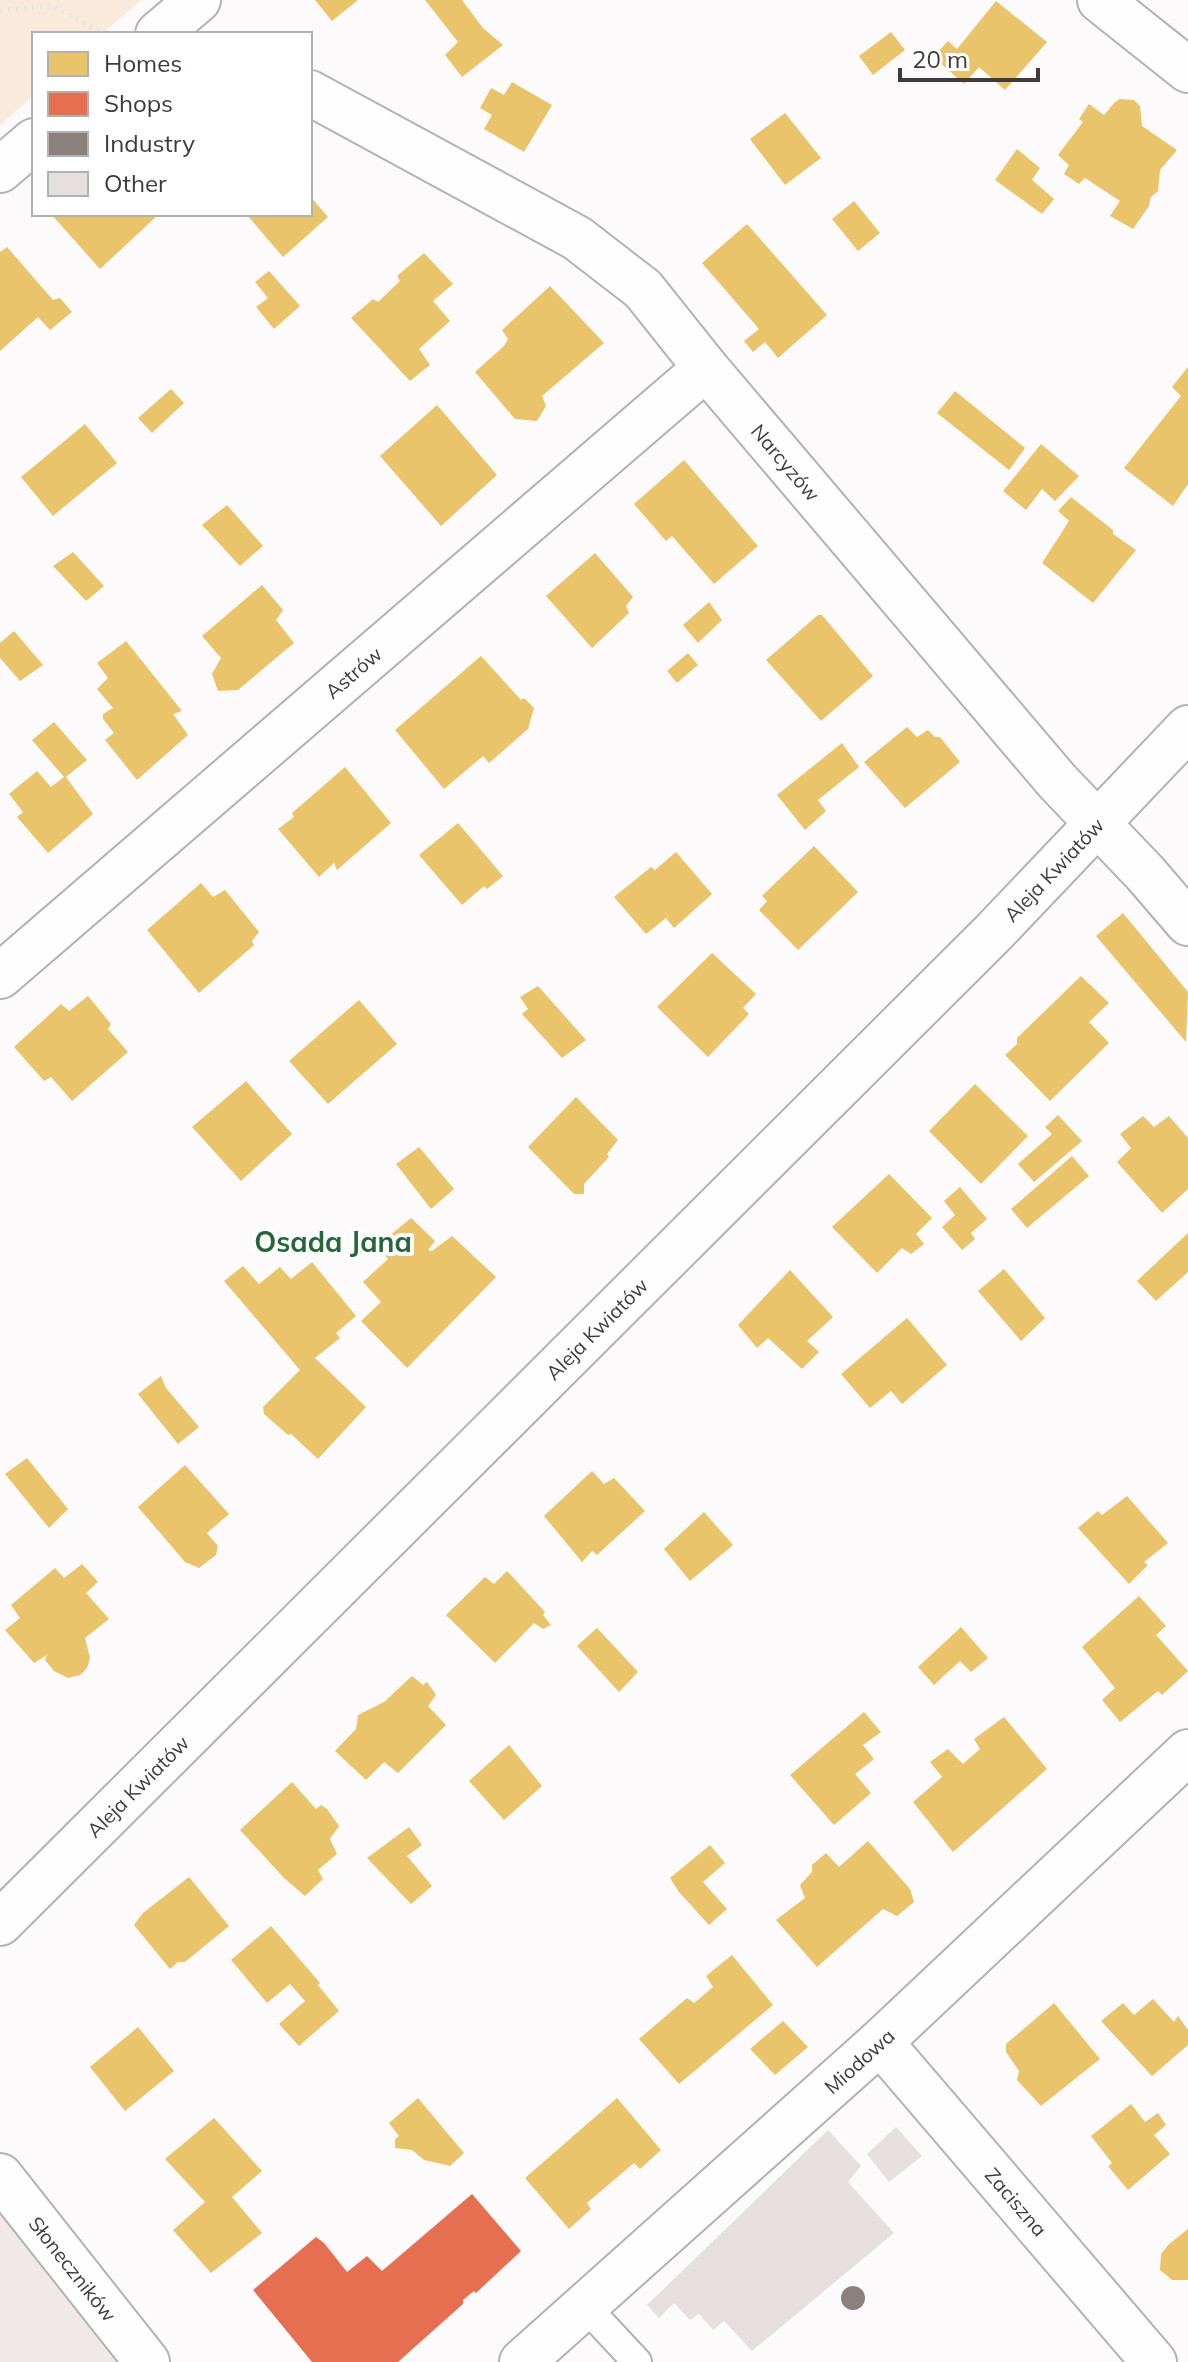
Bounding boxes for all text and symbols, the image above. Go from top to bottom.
legend [32,32,312,216]
scale bar [900,32,1038,82]
text: 20 m [912,44,968,74]
text: Homes [104,48,182,78]
text: Shops [104,88,173,118]
text: Industry [104,128,195,158]
text: Other [104,168,167,198]
street label: Narcyzów [746,419,826,506]
street label: Astrów [319,641,387,703]
street label: Aleja Kwiatów [998,812,1109,927]
district label: Osada Jana [254,1224,412,1259]
street label: Aleja Kwiatów [540,1272,653,1385]
street label: Aleja Kwiatów [81,1730,194,1842]
street label: Miodowa [819,2023,899,2099]
street label: Zaciszna [980,2162,1053,2241]
street label: Słoneczników [24,2211,122,2326]

